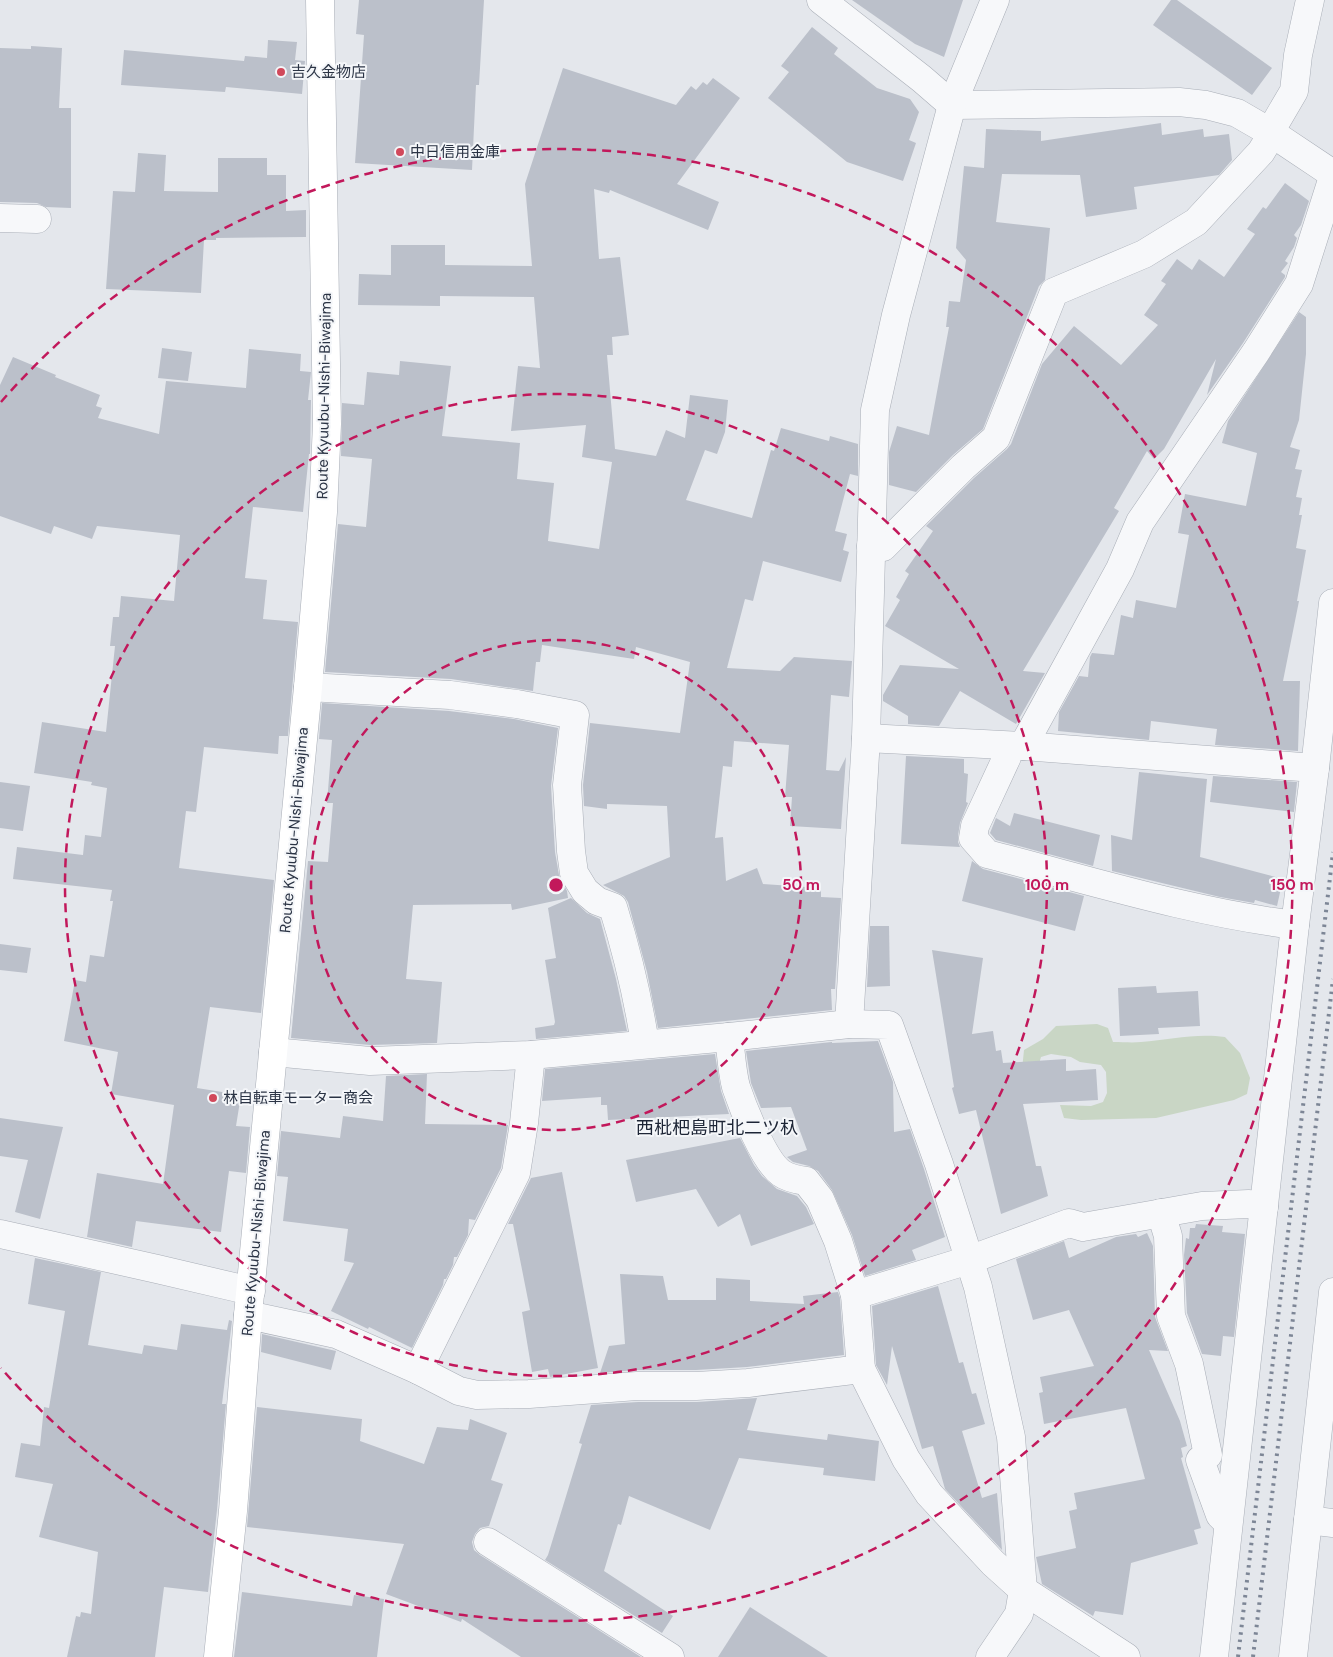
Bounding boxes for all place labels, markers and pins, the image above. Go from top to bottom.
place label: 吉久金物店 [291,62,366,82]
marker: 吉久金物店 [275,66,287,78]
place label: 中日信用金庫 [410,142,500,162]
marker: 中日信用金庫 [394,146,406,158]
centre of rings [547,876,565,894]
place label: 林自転車モーター商会 [223,1088,373,1108]
marker: 林自転車モーター商会 [207,1092,219,1104]

